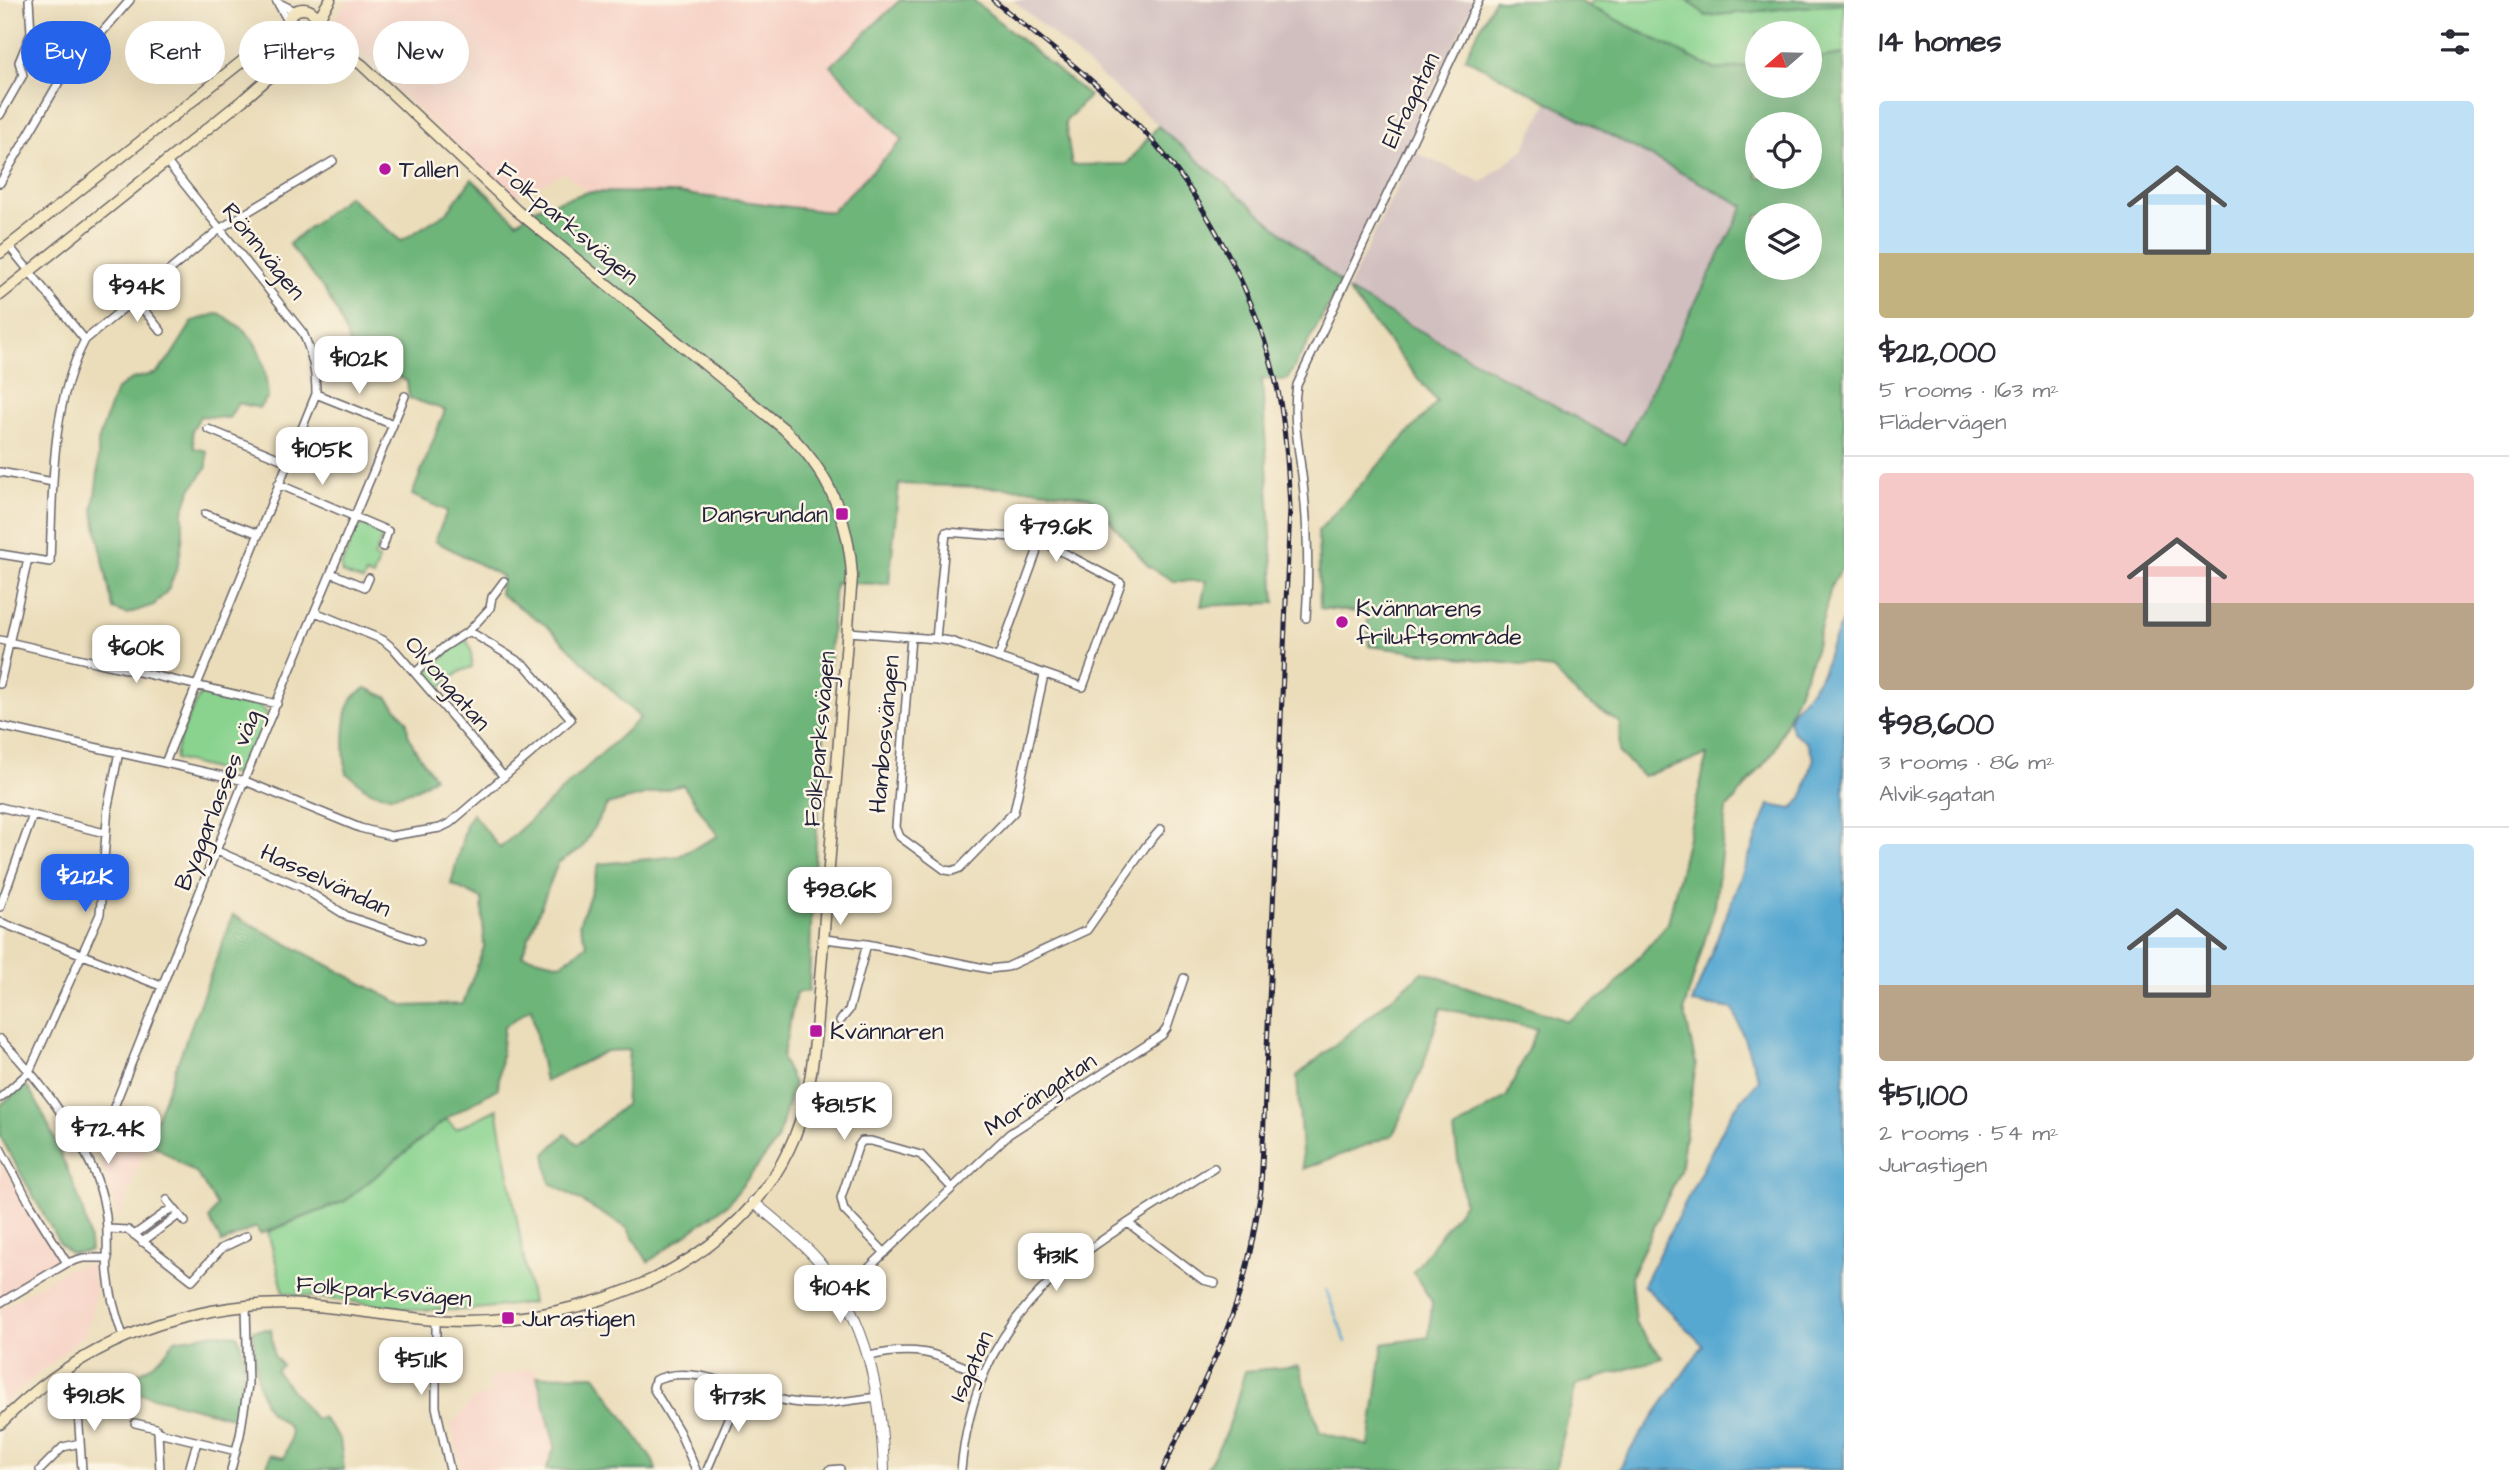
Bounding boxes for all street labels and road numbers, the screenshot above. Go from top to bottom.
street label: Elfagatan [1373,47,1450,155]
street label: Folkparksvägen [488,154,646,294]
street label: Rönnvägen [213,196,313,308]
street label: Olvongatan [396,629,498,739]
street label: Folkparksvägen [795,650,846,828]
street label: Hambosvängen [861,654,910,815]
street label: Byggarlasses väg [166,705,271,896]
street label: Hasselvändan [255,836,397,926]
street label: Morängatan [977,1045,1104,1146]
street label: Folkparksvägen [295,1267,473,1318]
street label: Isgatan [941,1326,1003,1408]

